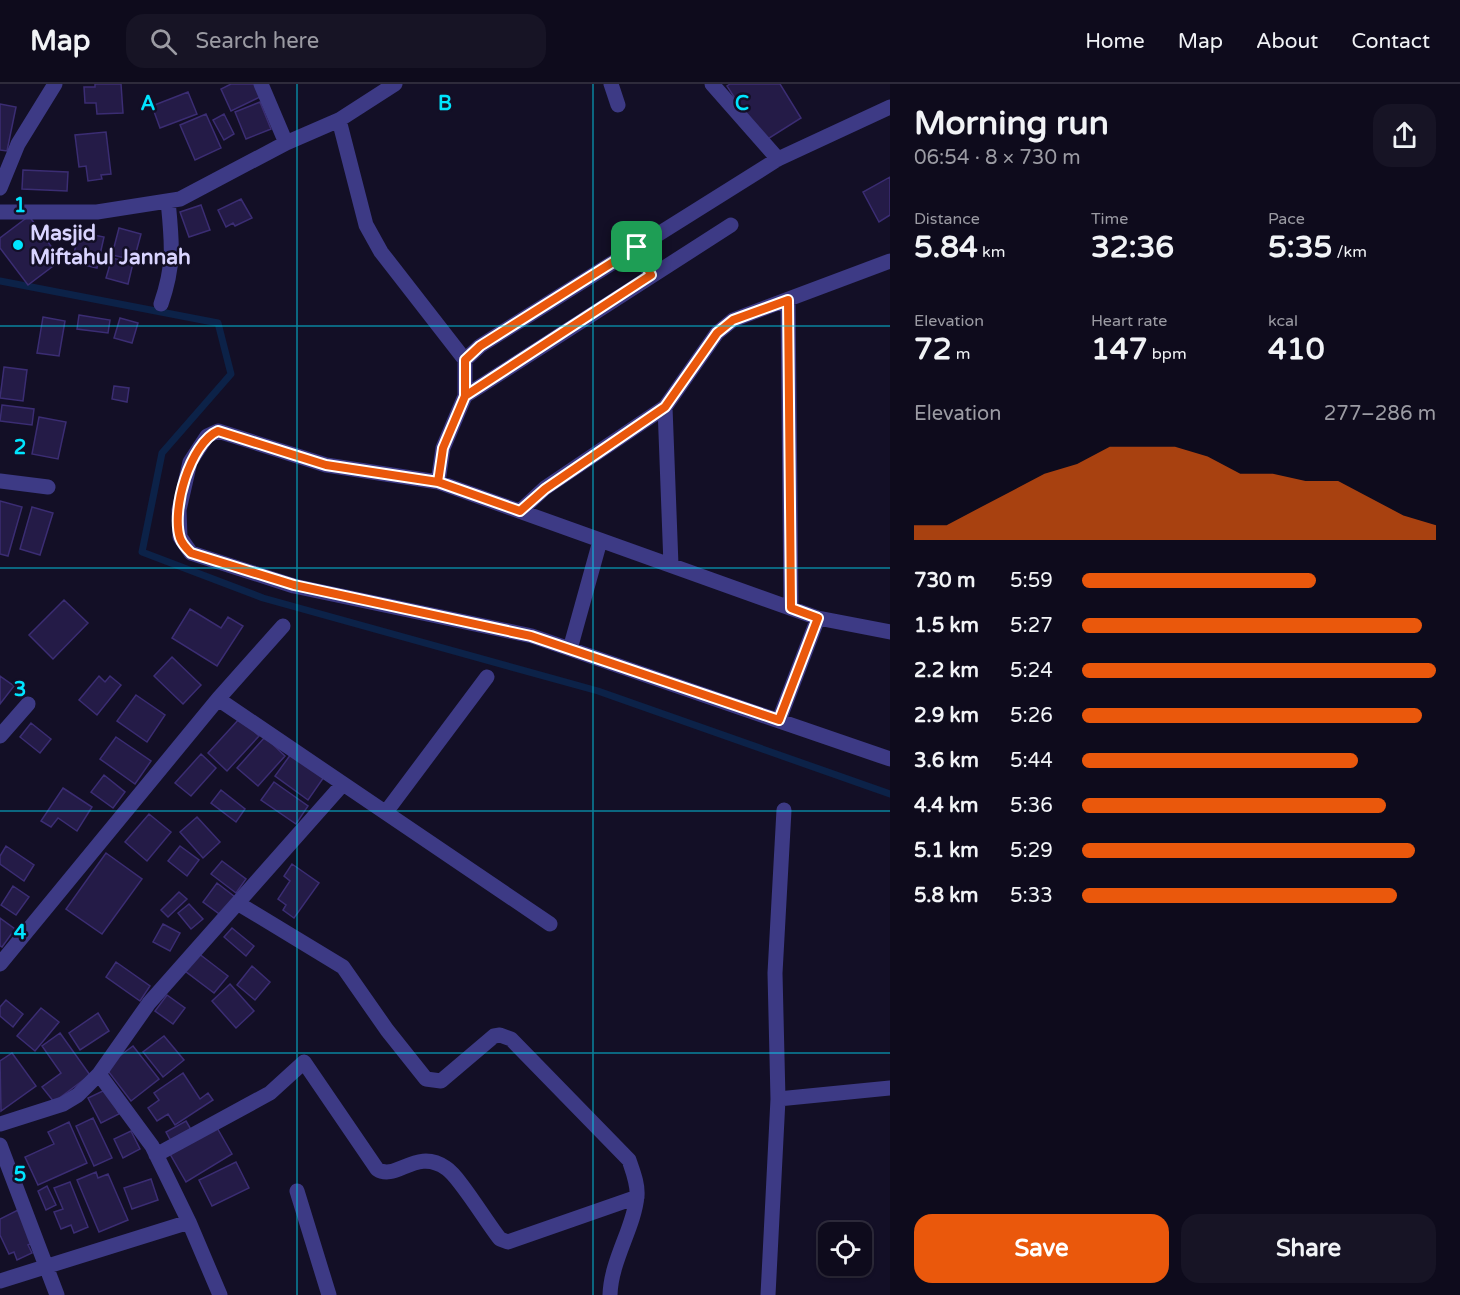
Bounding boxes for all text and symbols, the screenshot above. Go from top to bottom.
search box [126,14,546,68]
text: Map [30,24,90,58]
icon: search [147,25,180,58]
text: Search here [195,28,319,54]
text: Home [1085,29,1145,54]
text: Map [1178,29,1223,54]
text: About [1256,29,1318,54]
text: Contact [1351,29,1430,54]
text: A [141,92,156,116]
text: B [438,92,452,116]
text: C [735,92,749,116]
text: Morning run [914,104,1109,143]
button: share [1373,104,1436,167]
text: 06:54 · 8 × 730 m [914,146,1081,170]
text: 1 [14,194,26,218]
text: Distance [914,209,980,229]
text: Time [1091,209,1128,229]
text: Pace [1268,209,1305,229]
place label: Masjid Miftahul Jannah [30,221,191,270]
pin [611,221,662,272]
text: 5.84 [914,229,978,266]
text: 32:36 [1091,229,1174,266]
text: 5:35 [1268,229,1332,266]
icon: arrive [620,230,653,263]
marker: Masjid Miftahul Jannah [11,238,25,252]
text: km [978,242,1005,262]
text: /km [1332,242,1367,262]
text: Elevation [914,311,984,331]
text: Heart rate [1091,311,1167,331]
text: kcal [1268,311,1298,331]
text: 72 [914,331,952,368]
text: 147 [1091,331,1148,368]
text: 410 [1268,331,1325,368]
text: m [952,344,971,364]
text: bpm [1148,344,1187,364]
text: Elevation [914,402,1001,426]
text: 277–286 m [1324,402,1436,426]
text: 2 [14,436,26,460]
text: 730 m [914,569,975,593]
text: 5:59 [1010,569,1053,593]
text: 1.5 km [914,614,979,638]
text: 5:27 [1010,614,1053,638]
text: 2.2 km [914,659,979,683]
text: 5:24 [1010,659,1053,683]
text: 3 [14,678,26,702]
text: 2.9 km [914,704,979,728]
text: 5:26 [1010,704,1053,728]
text: 3.6 km [914,749,979,773]
text: 5:44 [1010,749,1053,773]
text: 4.4 km [914,794,978,818]
text: 5:36 [1010,794,1053,818]
text: 5.1 km [914,839,979,863]
text: 5:29 [1010,839,1053,863]
text: 5.8 km [914,884,978,908]
text: 5:33 [1010,884,1053,908]
text: 4 [14,921,27,945]
text: 5 [14,1163,26,1187]
button: Save [914,1214,1169,1283]
button: Share [1181,1214,1436,1283]
map controls [818,1222,872,1276]
button: locate [818,1222,872,1276]

